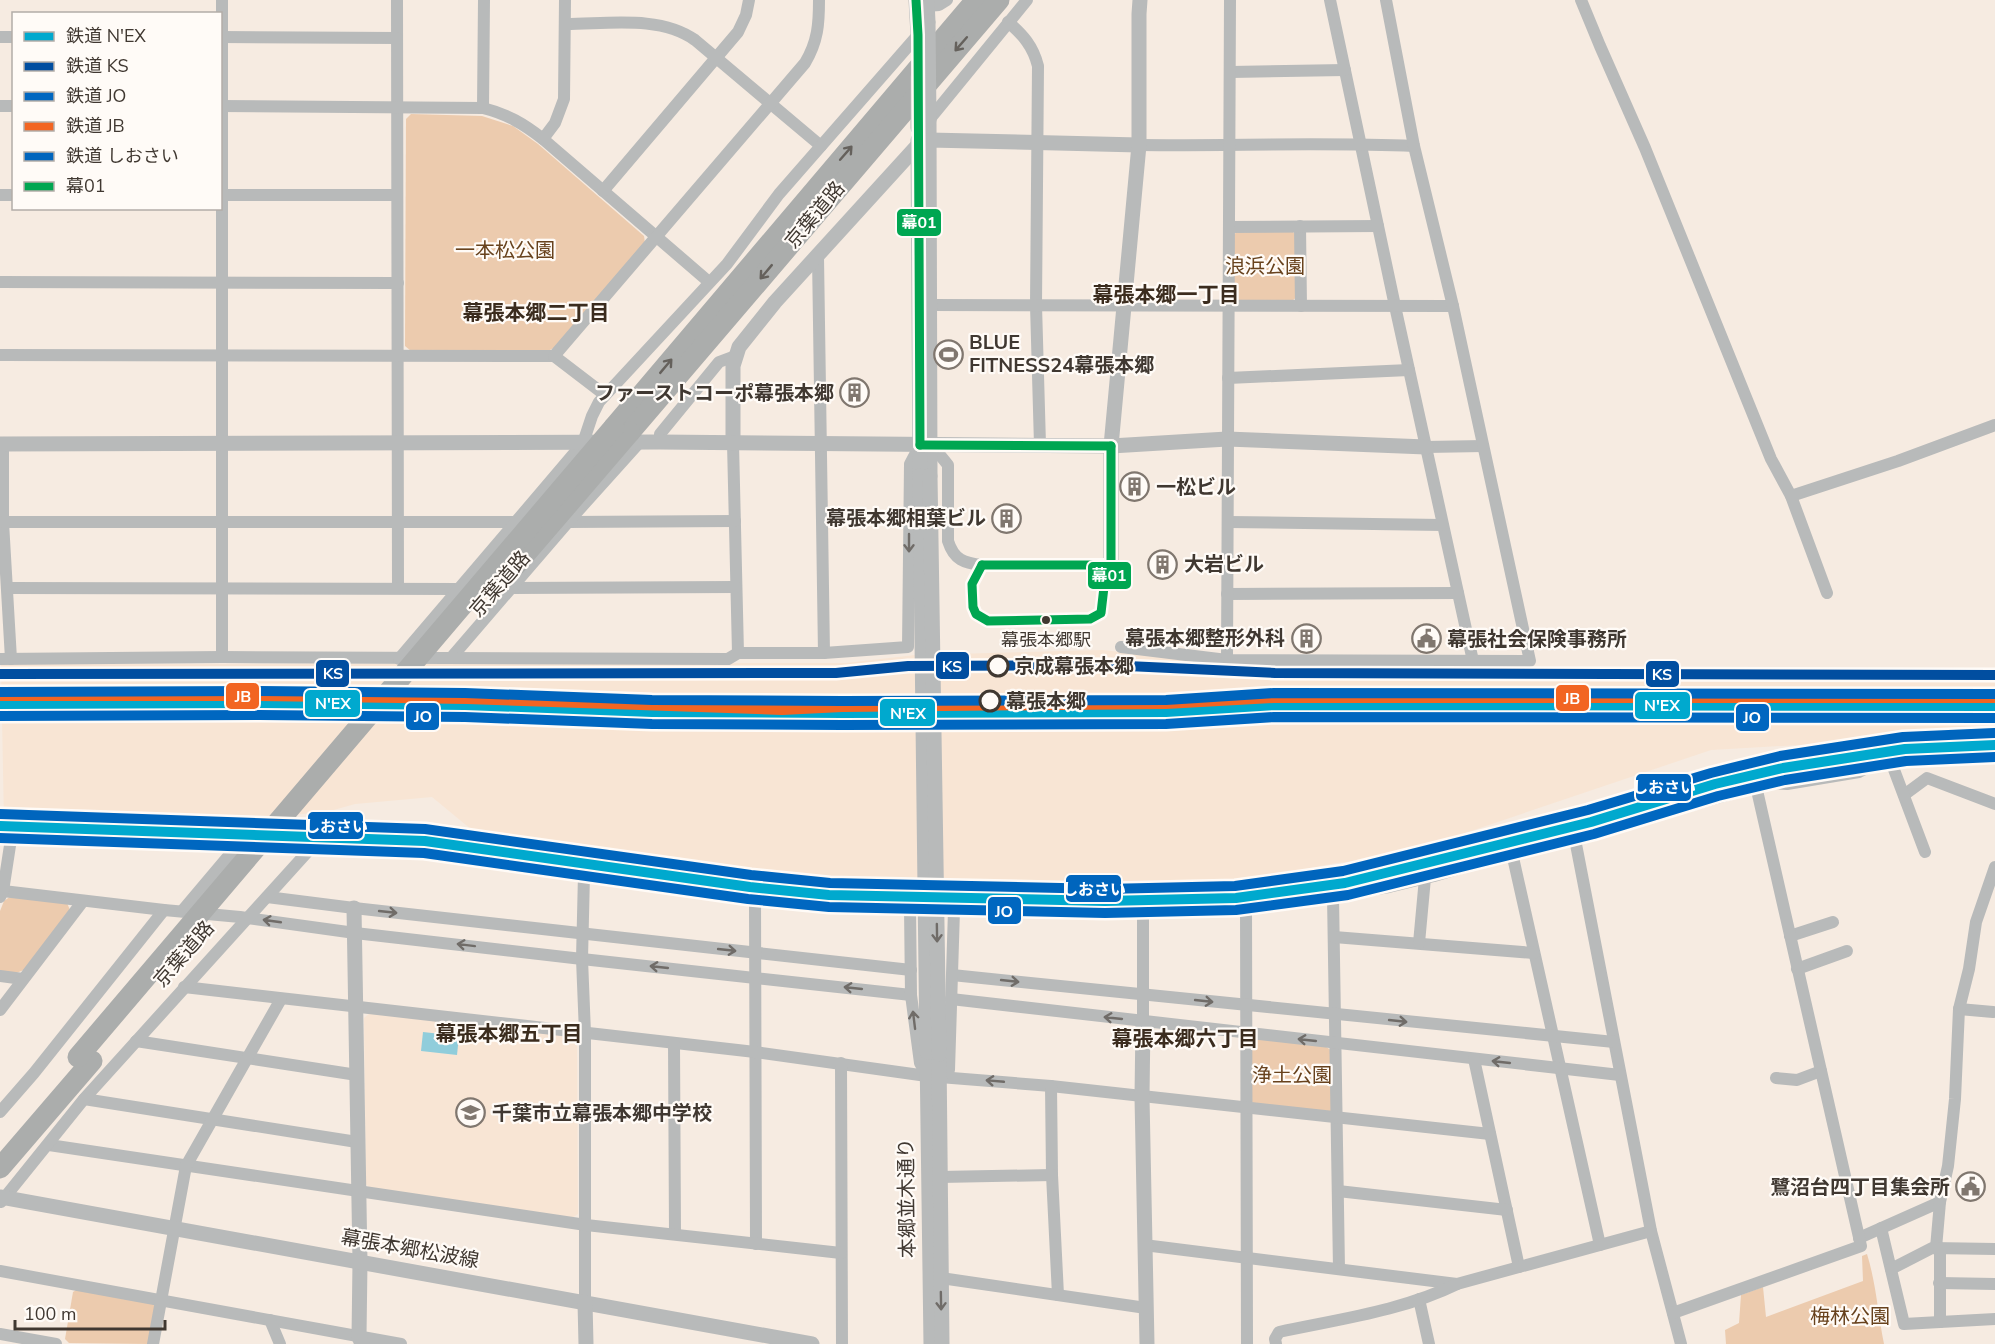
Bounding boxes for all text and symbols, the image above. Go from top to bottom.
legend [12,12,222,210]
text: 鉄道 N'EX [66,24,146,48]
one-way arrow [954,36,968,51]
text: 鉄道 KS [66,54,128,78]
text: 鉄道 JO [66,84,126,108]
text: 鉄道 JB [66,114,125,138]
text: 鉄道 しおさい [66,144,179,168]
one-way arrow [839,146,853,161]
text: 幕01 [66,174,106,198]
street label: 京葉道路 [779,176,851,254]
line badge: 幕01 [896,208,942,237]
text: 幕01 [901,212,937,234]
park label: 一本松公園 [455,237,555,264]
park label: 浪浜公園 [1225,253,1305,280]
one-way arrow [759,264,773,279]
district label: 幕張本郷一丁目 [1093,281,1240,309]
district label: 幕張本郷二丁目 [463,299,610,327]
place label: BLUE FITNESS24幕張本郷 [969,329,1154,379]
sports icon: BLUE FITNESS24幕張本郷 [932,338,964,370]
one-way arrow [659,358,672,374]
building icon: ファーストコーポ幕張本郷 [839,377,871,409]
place label: ファーストコーポ幕張本郷 [595,380,834,407]
building icon: 一松ビル [1119,471,1151,503]
place label: 一松ビル [1156,474,1236,501]
building icon: 幕張本郷相葉ビル [991,502,1023,534]
place label: 幕張本郷相葉ビル [826,505,986,532]
one-way arrow [903,532,915,552]
street label: 京葉道路 [464,545,536,623]
building icon: 大岩ビル [1147,548,1179,580]
place label: 大岩ビル [1184,551,1264,578]
line badge: 幕01 [1087,561,1132,590]
text: 幕01 [1091,565,1127,587]
marker: 幕張本郷駅 [1040,614,1052,626]
building icon: 幕張本郷整形外科 [1290,622,1322,654]
public building icon: 幕張社会保険事務所 [1410,623,1442,655]
place label: 幕張本郷整形外科 [1125,625,1285,652]
place label: 幕張社会保険事務所 [1447,626,1627,653]
place label: 幕張本郷駅 [1001,628,1091,652]
line badge: KS [935,651,970,680]
place label: 京成幕張本郷 [1014,653,1134,680]
marker: 京成幕張本郷 [987,655,1009,677]
text: KS [942,656,962,678]
line badge: KS [315,659,350,688]
line badge: KS [1645,660,1680,688]
text: KS [323,663,343,685]
text: KS [1652,664,1672,686]
line badge: JB [225,682,260,710]
line badge: JB [1555,684,1590,712]
text: JB [234,686,251,708]
place label: 幕張本郷 [1006,688,1086,715]
text: JB [1563,688,1580,710]
line badge: N'EX [304,689,361,718]
marker: 幕張本郷 [979,690,1001,712]
line badge: N'EX [1634,691,1691,720]
text: N'EX [315,693,351,715]
text: N'EX [1644,695,1680,717]
line badge: N'EX [879,698,936,727]
line badge: JO [405,702,440,731]
text: N'EX [890,703,926,725]
line badge: JO [1735,703,1770,732]
text: JO [413,706,432,728]
text: JO [1742,707,1761,729]
line badge: しおさい [1635,773,1692,802]
text: しおさい [1632,777,1696,799]
line badge: しおさい [307,811,364,840]
text: しおさい [304,816,368,838]
line badge: しおさい [1065,874,1122,903]
text: しおさい [1062,879,1126,901]
line badge: JO [987,896,1022,925]
text: JO [994,901,1013,923]
one-way arrow [377,907,397,918]
street label: 京葉道路 [148,915,220,993]
one-way arrow [263,916,283,927]
one-way arrow [932,923,943,943]
one-way arrow [456,940,476,951]
one-way arrow [717,945,737,956]
one-way arrow [650,961,670,972]
one-way arrow [999,976,1019,987]
one-way arrow [844,982,864,993]
one-way arrow [1194,996,1213,1007]
one-way arrow [909,1010,920,1030]
one-way arrow [1104,1012,1124,1023]
one-way arrow [1388,1016,1407,1027]
district label: 幕張本郷五丁目 [436,1020,583,1048]
district label: 幕張本郷六丁目 [1112,1025,1259,1053]
one-way arrow [1298,1034,1318,1045]
one-way arrow [1492,1056,1511,1067]
park label: 浄土公園 [1252,1062,1332,1089]
one-way arrow [986,1075,1006,1086]
school or university icon: 千葉市立幕張本郷中学校 [455,1097,487,1129]
place label: 千葉市立幕張本郷中学校 [492,1100,712,1127]
street label: 本郷並木通り [892,1138,922,1258]
public building icon: 鷺沼台四丁目集会所 [1955,1171,1987,1203]
place label: 鷺沼台四丁目集会所 [1770,1174,1950,1201]
street label: 幕張本郷松波線 [339,1224,481,1274]
one-way arrow [936,1291,947,1311]
scale bar [15,1293,165,1331]
text: 100 m [24,1302,76,1326]
park label: 梅林公園 [1810,1303,1890,1330]

